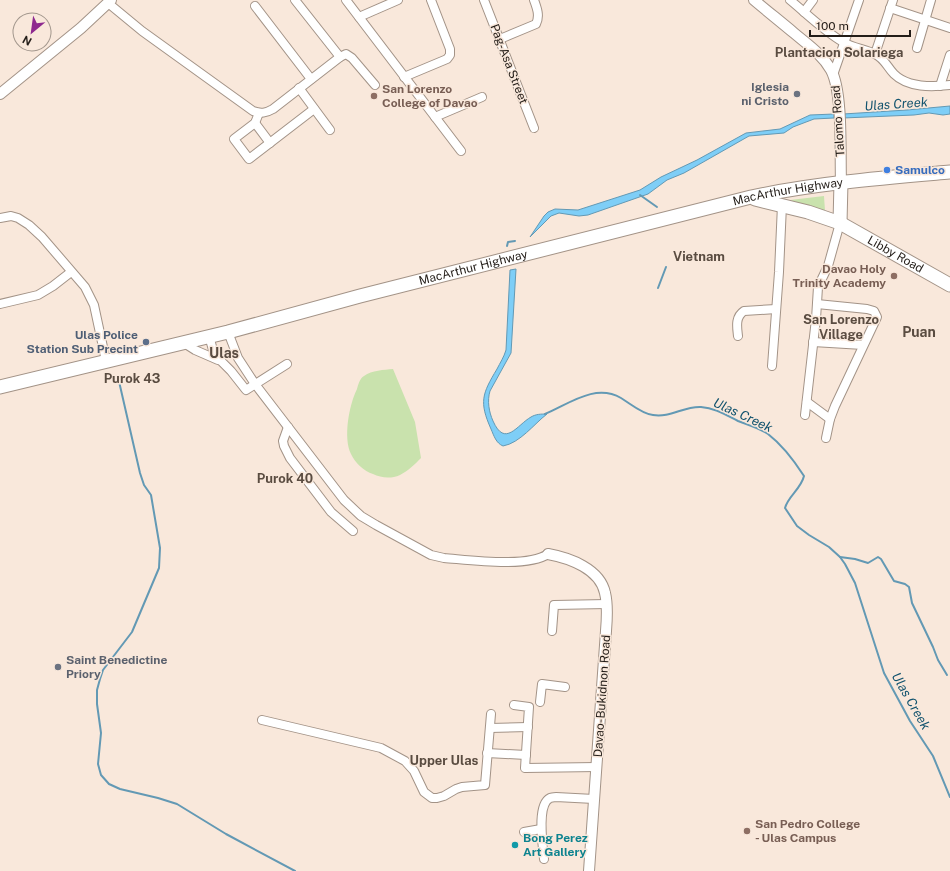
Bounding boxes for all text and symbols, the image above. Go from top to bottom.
north arrow [12,12,52,52]
scale bar [810,12,910,38]
text: 100 m [816,19,849,33]
street label: Pag-Asa Street [487,22,531,106]
text: N [20,33,34,48]
district label: Plantacion Solariega [775,45,903,60]
place label: Iglesia ni Cristo [741,80,789,108]
place label: San Lorenzo College of Davao [382,82,478,110]
street label: Talomo Road [829,85,847,157]
marker: Iglesia ni Cristo [792,89,802,99]
marker: San Lorenzo College of Davao [369,91,379,101]
water label: Ulas Creek [864,94,928,114]
place label: Samulco [895,163,945,177]
marker: Samulco [882,165,892,175]
street label: MacArthur Highway [731,175,844,208]
street label: Libby Road [865,233,926,276]
street label: MacArthur Highway [417,247,529,288]
district label: Vietnam [673,249,725,264]
place label: Davao Holy Trinity Academy [793,262,886,290]
marker: Davao Holy Trinity Academy [889,271,899,281]
district label: San Lorenzo Village [803,312,879,342]
district label: Puan [902,324,936,340]
place label: Ulas Police Station Sub Precint [27,328,138,356]
marker: Ulas Police Station Sub Precint [141,337,151,347]
district label: Ulas [209,345,239,361]
district label: Purok 43 [104,371,161,386]
water label: Ulas Creek [711,395,775,435]
district label: Purok 40 [257,471,313,486]
street label: Davao-Bukidnon Road [591,634,613,758]
place label: Saint Benedictine Priory [66,653,167,681]
marker: Saint Benedictine Priory [53,662,63,672]
water label: Ulas Creek [889,670,933,732]
district label: Upper Ulas [410,753,479,768]
place label: San Pedro College - Ulas Campus [755,817,860,845]
marker: San Pedro College - Ulas Campus [742,826,752,836]
place label: Bong Perez Art Gallery [523,831,588,859]
marker: Bong Perez Art Gallery [510,840,520,850]

